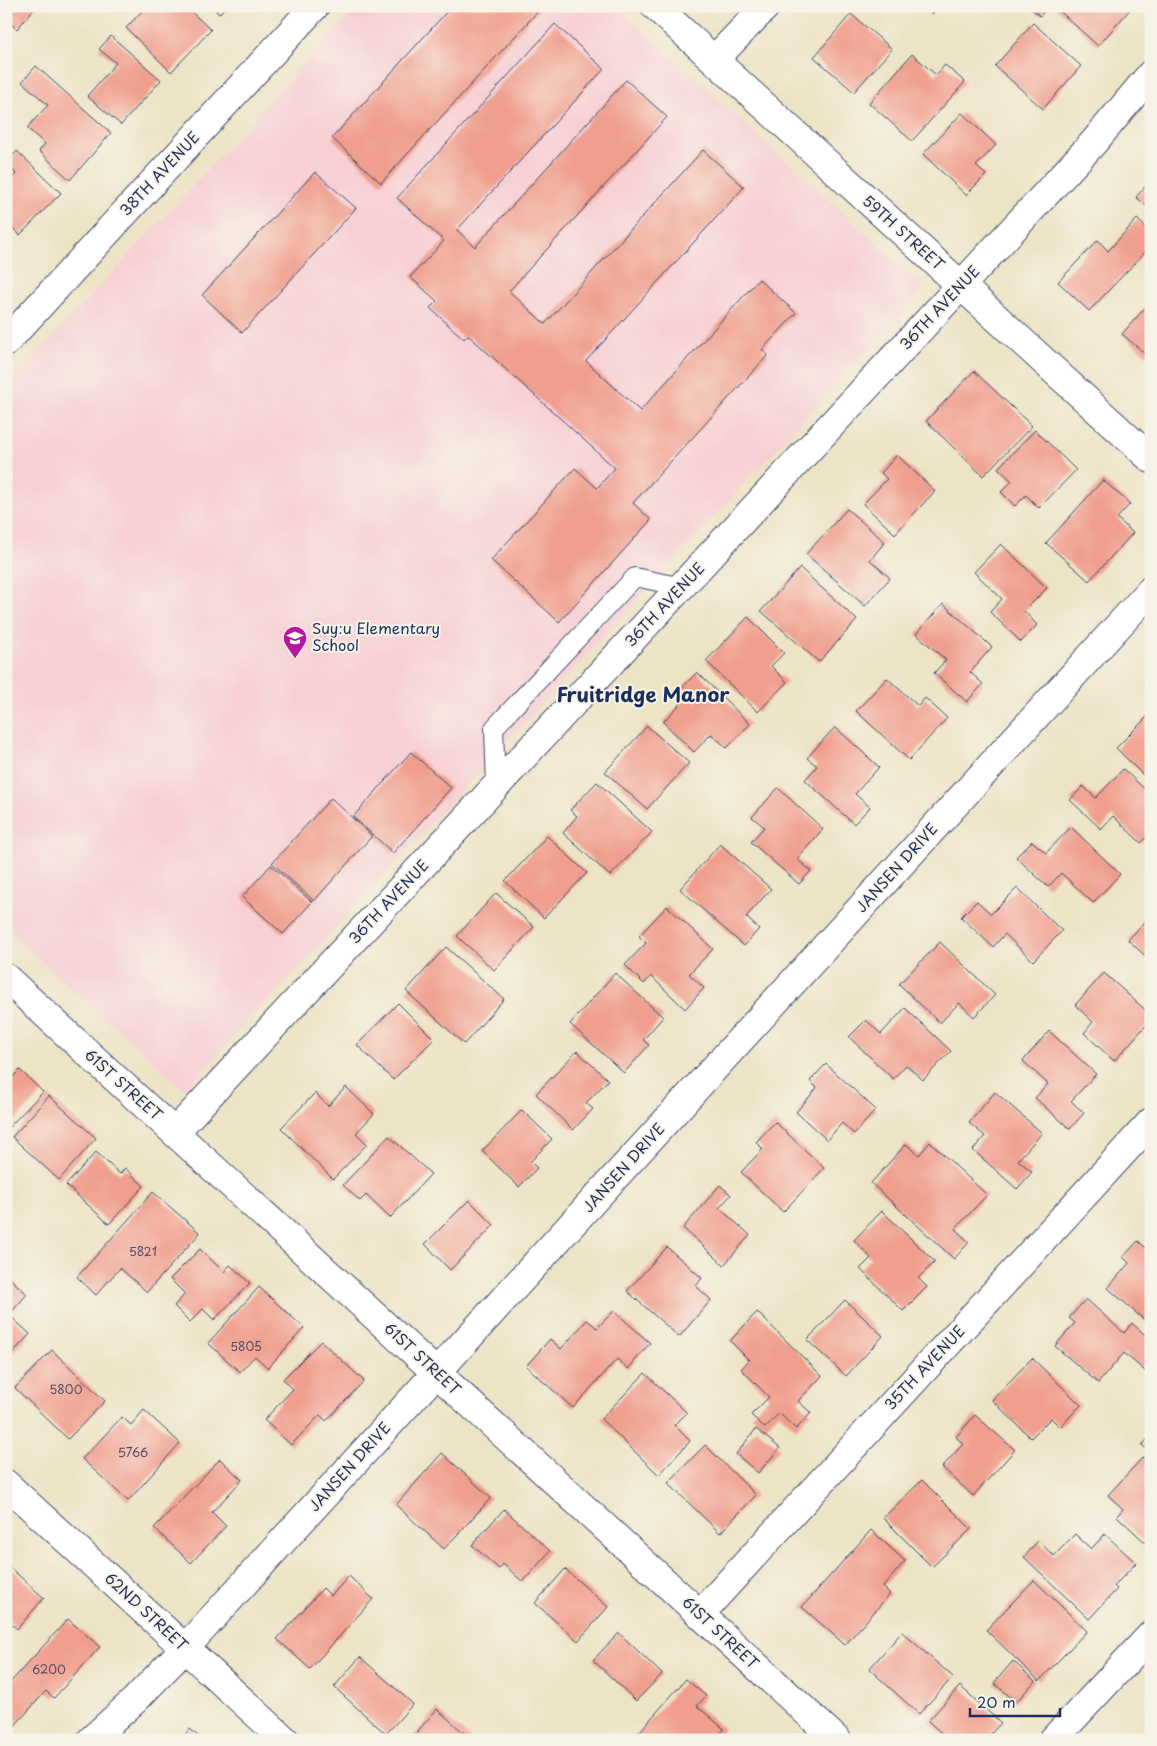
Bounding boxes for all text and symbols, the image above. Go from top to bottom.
street label: 38TH AVENUE [114,126,204,220]
street label: 59TH STREET [858,189,951,275]
street label: 36TH AVENUE [894,260,984,354]
street label: 36TH AVENUE [619,557,709,651]
place label: Suy:u Elementary School [312,616,440,656]
school or university icon: Suy:u Elementary School [282,625,308,659]
district label: Fruitridge Manor [556,679,730,709]
street label: JANSEN DRIVE [849,817,942,917]
street label: 36TH AVENUE [343,854,433,948]
street label: 61ST STREET [80,1043,169,1126]
street label: JANSEN DRIVE [576,1117,669,1217]
house number: 5821 [129,1242,157,1260]
street label: 61ST STREET [379,1316,467,1400]
street label: 35TH AVENUE [878,1319,969,1415]
house number: 5805 [230,1337,262,1355]
house number: 5800 [50,1380,83,1398]
street label: JANSEN DRIVE [302,1416,395,1516]
house number: 5766 [118,1443,148,1461]
street label: 62ND STREET [100,1566,194,1656]
street label: 61ST STREET [677,1590,765,1674]
house number: 6200 [32,1660,66,1678]
scale bar [970,1686,1060,1718]
text: 20 m [977,1690,1016,1713]

